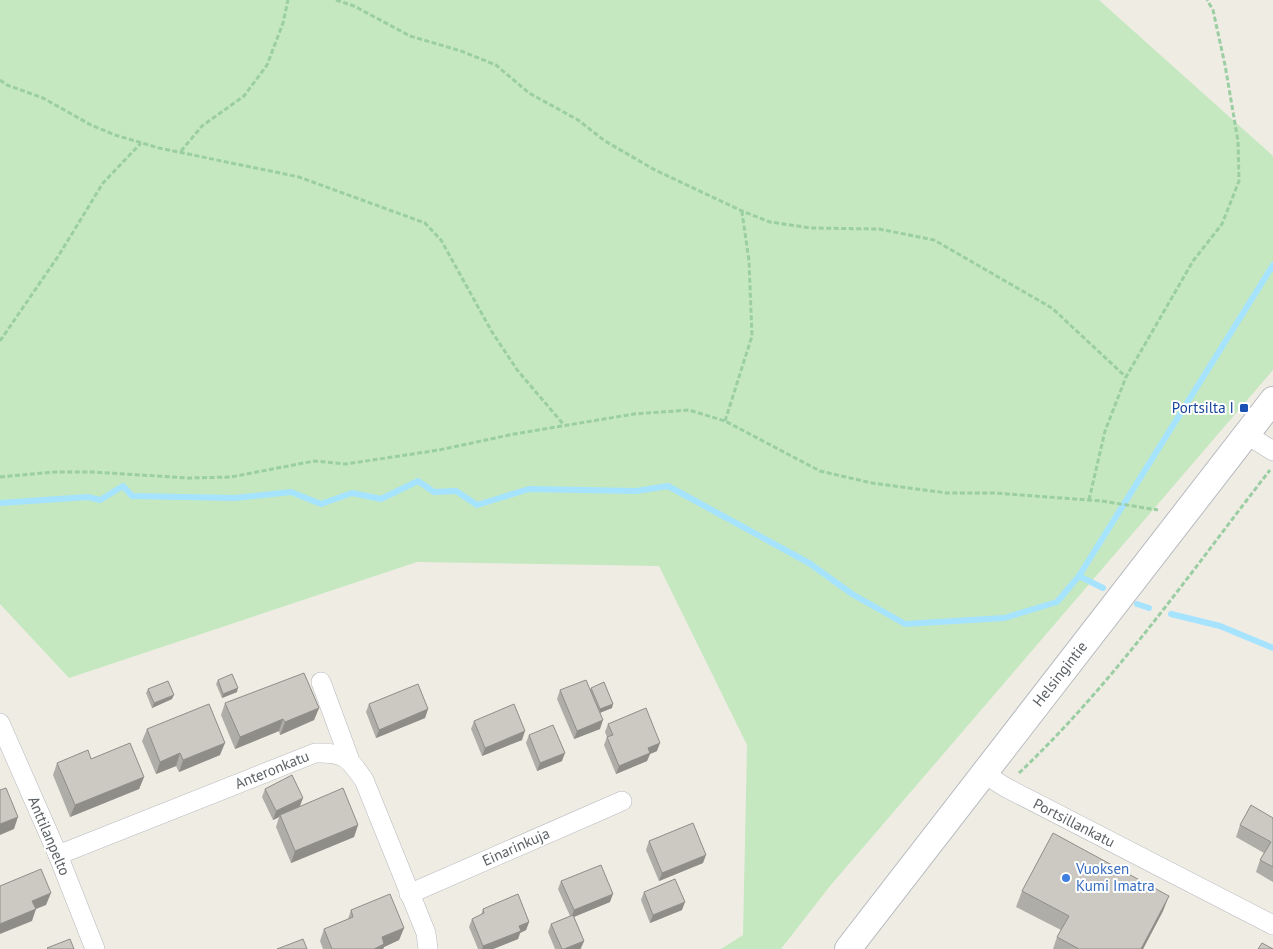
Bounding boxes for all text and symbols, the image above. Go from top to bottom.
place label: Portsilta I [1172,398,1234,417]
marker: Portsilta I [1238,402,1250,414]
street label: Helsingintie [1028,637,1091,710]
street label: Anteronkatu [232,746,312,793]
street label: Anttilanpelto [24,793,75,878]
street label: Portsillankatu [1030,794,1118,851]
street label: Einarinkuja [479,823,552,870]
place label: Vuoksen Kumi Imatra [1075,859,1155,895]
marker: Vuoksen Kumi Imatra [1060,872,1072,884]

